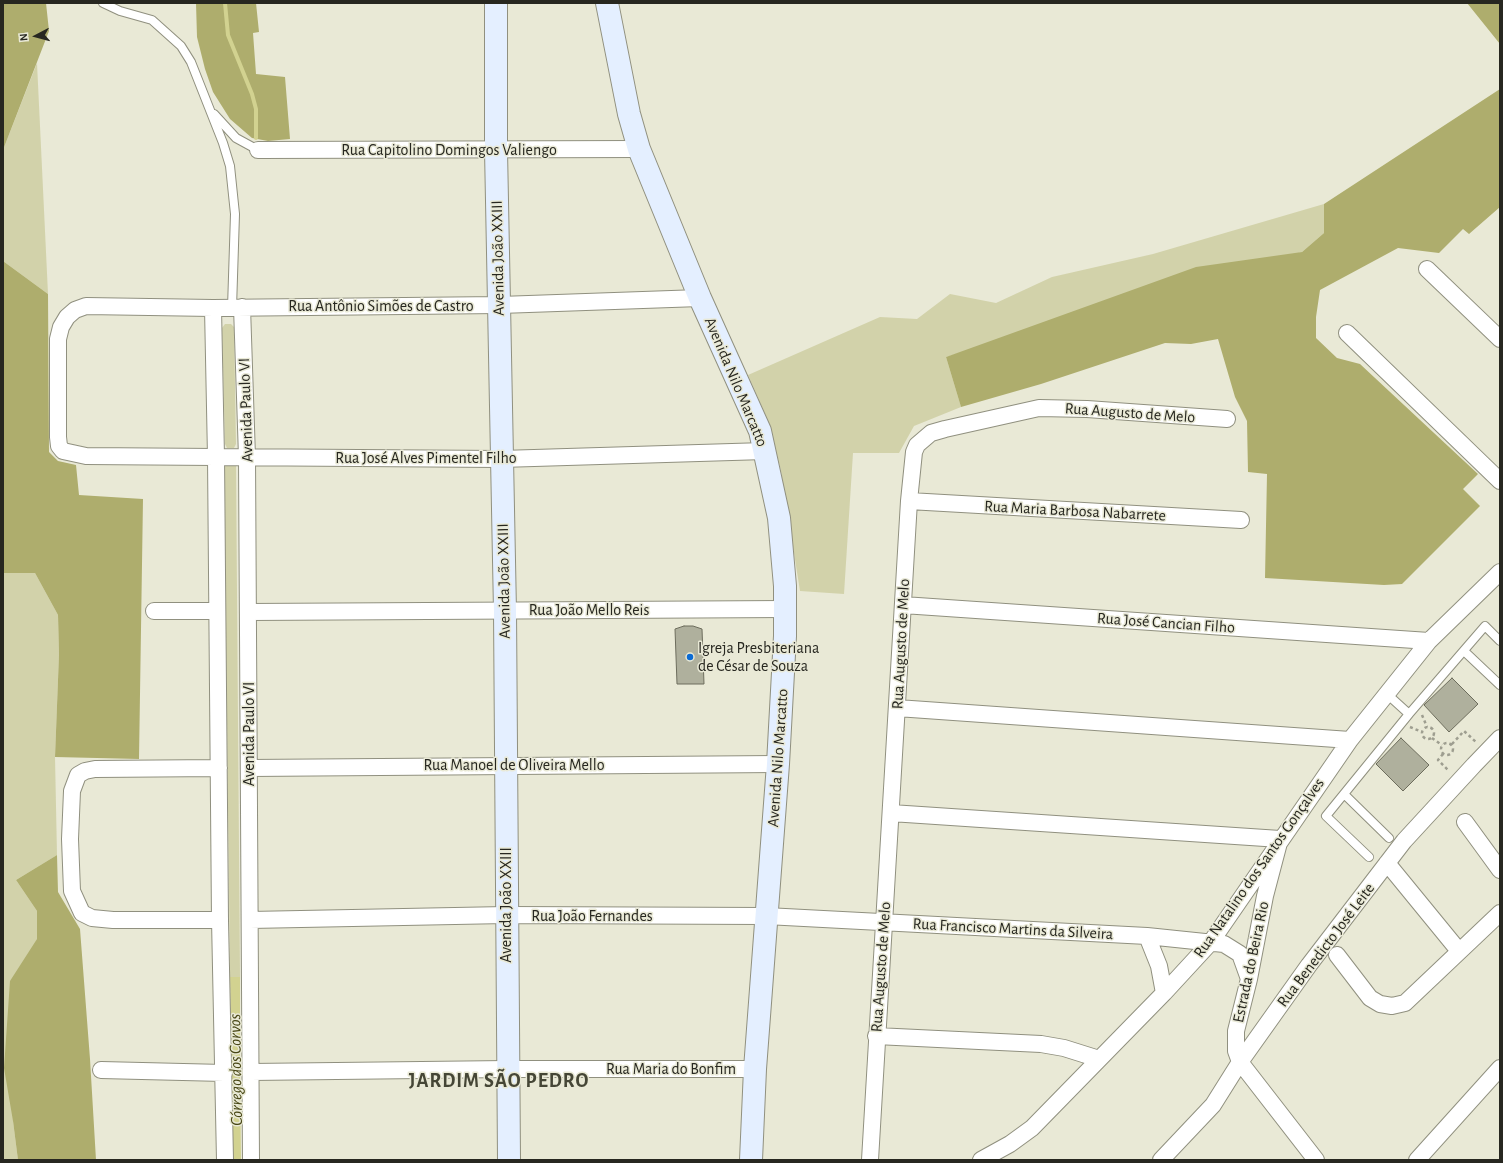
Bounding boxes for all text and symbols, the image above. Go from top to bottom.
north arrow [16,16,56,56]
text: N [18,33,29,42]
street label: Rua Capitolino Domingos Valiengo [341,140,557,160]
street label: Avenida João XXIII [487,200,509,316]
street label: Rua Antônio Simões de Castro [288,296,474,316]
street label: Avenida Nilo Marcatto [700,314,772,450]
street label: Avenida Paulo VI [235,357,257,463]
street label: Rua Augusto de Melo [1064,399,1196,427]
street label: Rua José Alves Pimentel Filho [335,448,517,468]
street label: Rua Maria Barbosa Nabarrete [984,497,1166,525]
street label: Avenida João XXIII [493,523,515,639]
street label: Rua Augusto de Melo [888,578,914,710]
street label: Rua João Mello Reis [529,600,649,620]
street label: Rua José Cancian Filho [1096,609,1236,637]
place label: Igreja Presbiteriana de César de Souza [698,638,819,676]
marker: Igreja Presbiteriana de César de Souza [685,652,695,662]
street label: Avenida Paulo VI [239,682,259,786]
street label: Avenida Nilo Marcatto [764,688,792,828]
street label: Rua Manoel de Oliveira Mello [423,755,605,775]
street label: Rua Natalino dos Santos Gonçalves [1189,774,1329,962]
street label: Avenida João XXIII [496,847,516,963]
street label: Rua Benedicto José Leite [1273,879,1379,1011]
street label: Estrada do Beira Rio [1229,900,1273,1024]
street label: Rua Augusto de Melo [867,901,895,1033]
street label: Rua João Fernandes [531,906,653,926]
street label: Rua Francisco Martins da Silveira [912,914,1114,944]
water label: Córrego dos Corvos [225,1014,247,1126]
street label: Rua Maria do Bonfim [606,1059,736,1079]
district label: JARDIM SÃO PEDRO [409,1069,589,1093]

